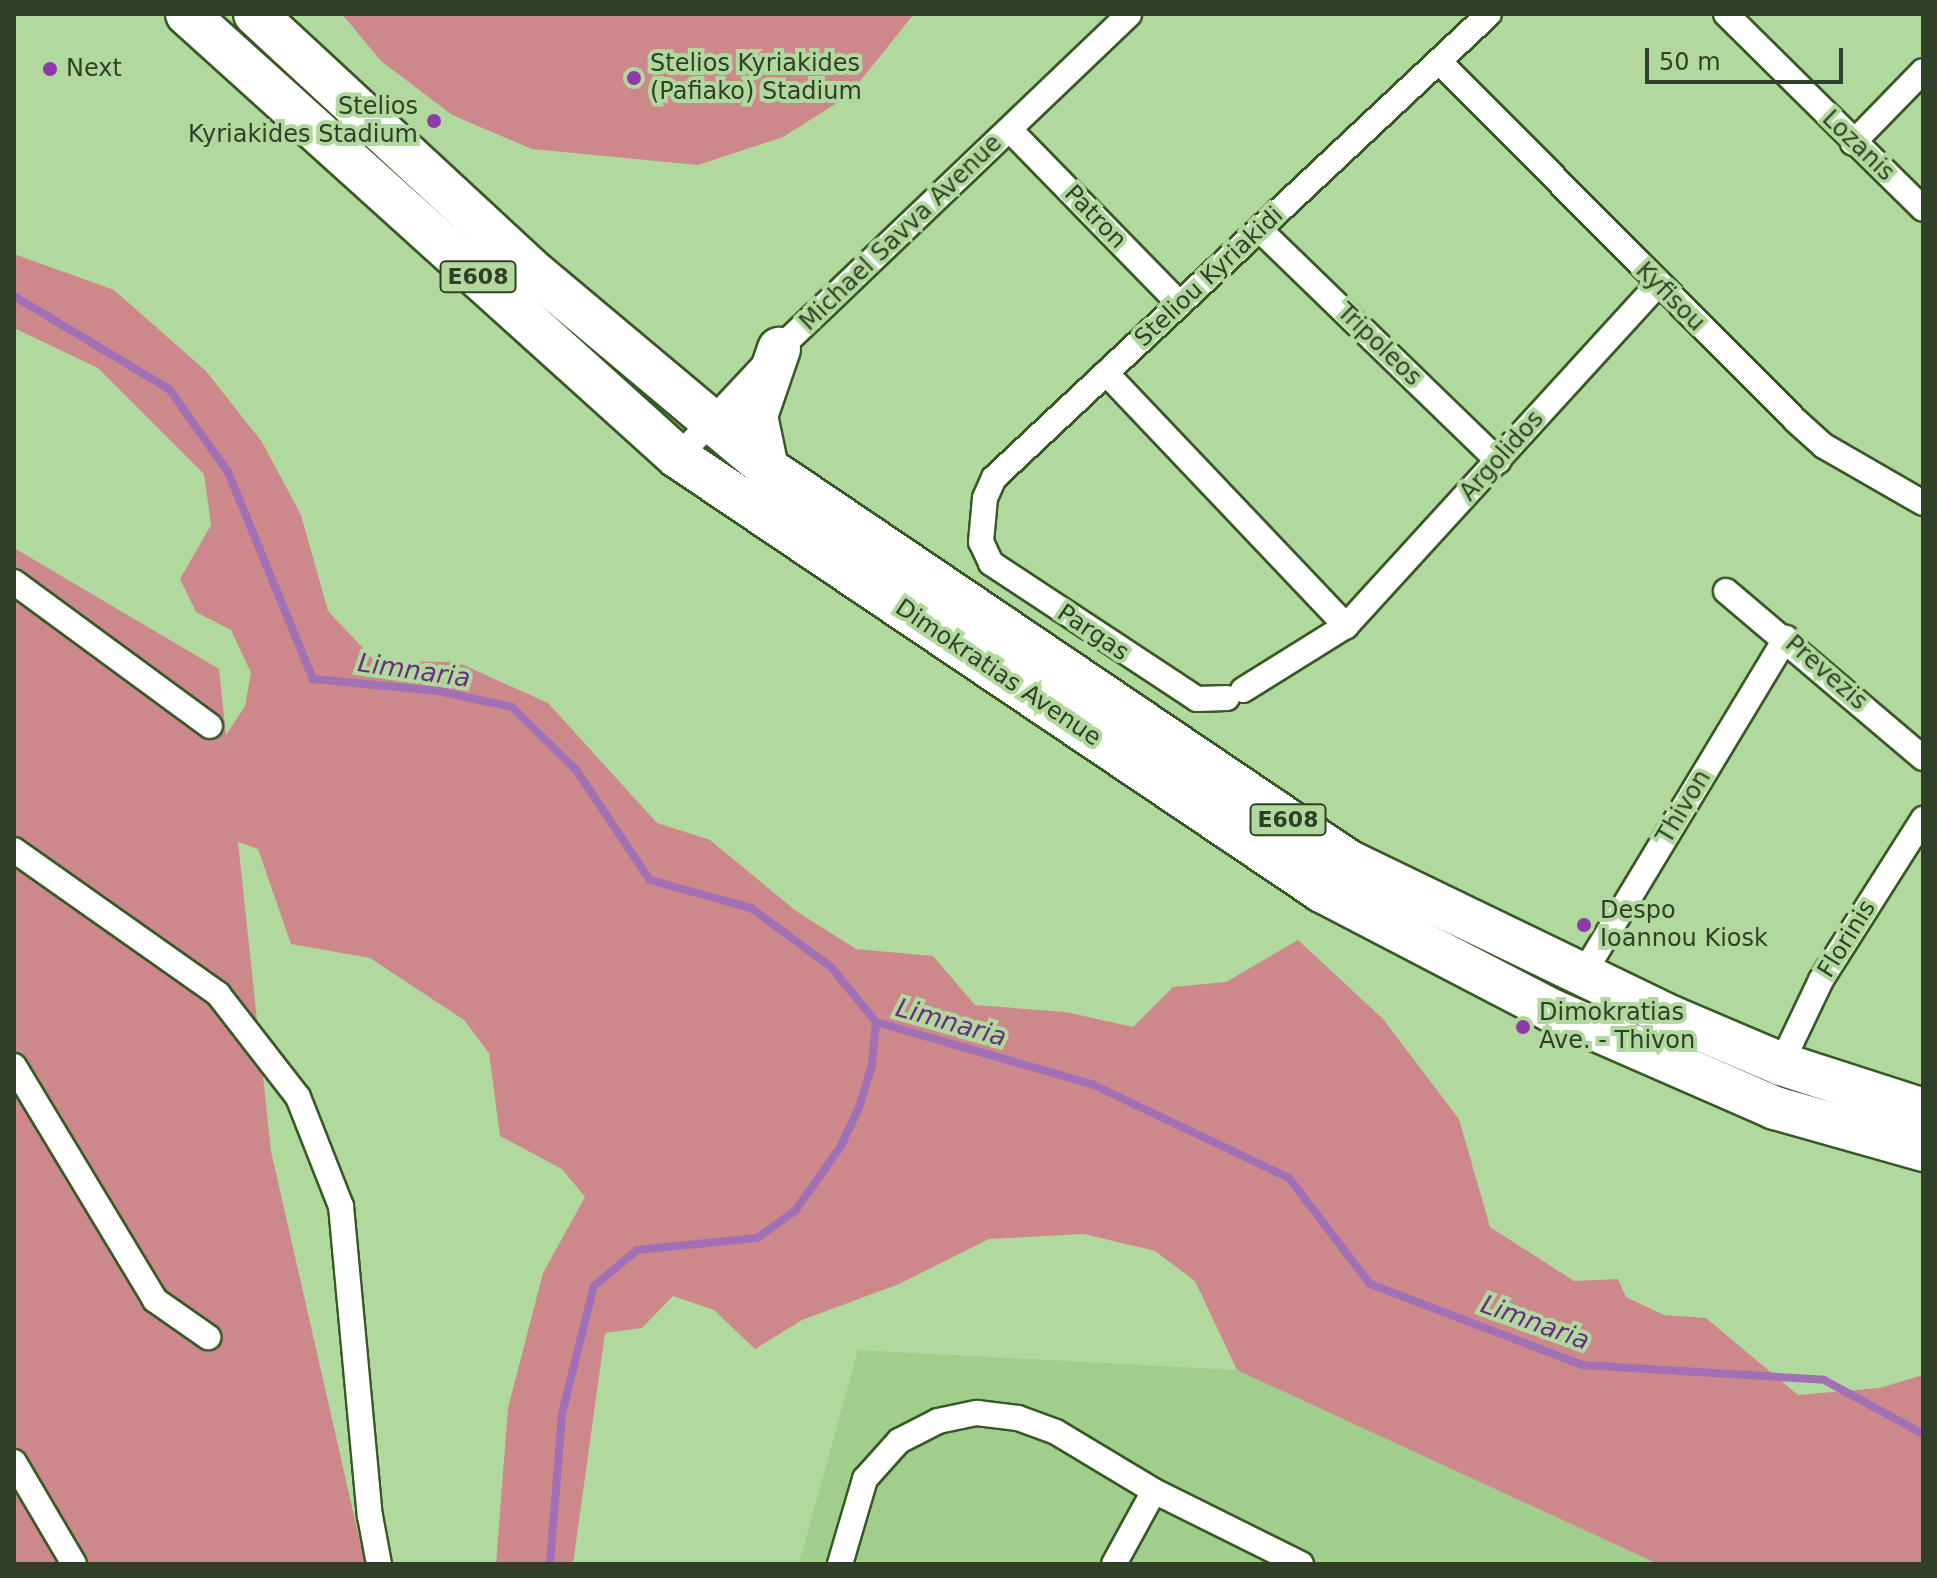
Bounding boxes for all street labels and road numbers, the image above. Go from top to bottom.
street label: Lozanis [1816,105,1900,187]
street label: Michael Savva Avenue [794,129,1008,337]
street label: Patron [1058,179,1132,255]
street label: Steliou Kyriakidi [1129,201,1289,353]
street label: Kyfisou [1630,257,1710,337]
road number: E608 [438,259,518,295]
street label: Tripoleos [1331,298,1427,392]
street label: Argolidos [1454,405,1550,507]
street label: Dimokratias Avenue [890,593,1106,753]
street label: Pargas [1052,599,1134,667]
street label: Prevezis [1779,630,1873,716]
street label: Thivon [1651,765,1717,849]
road number: E608 [1248,802,1328,838]
street label: Florinis [1812,895,1882,983]

